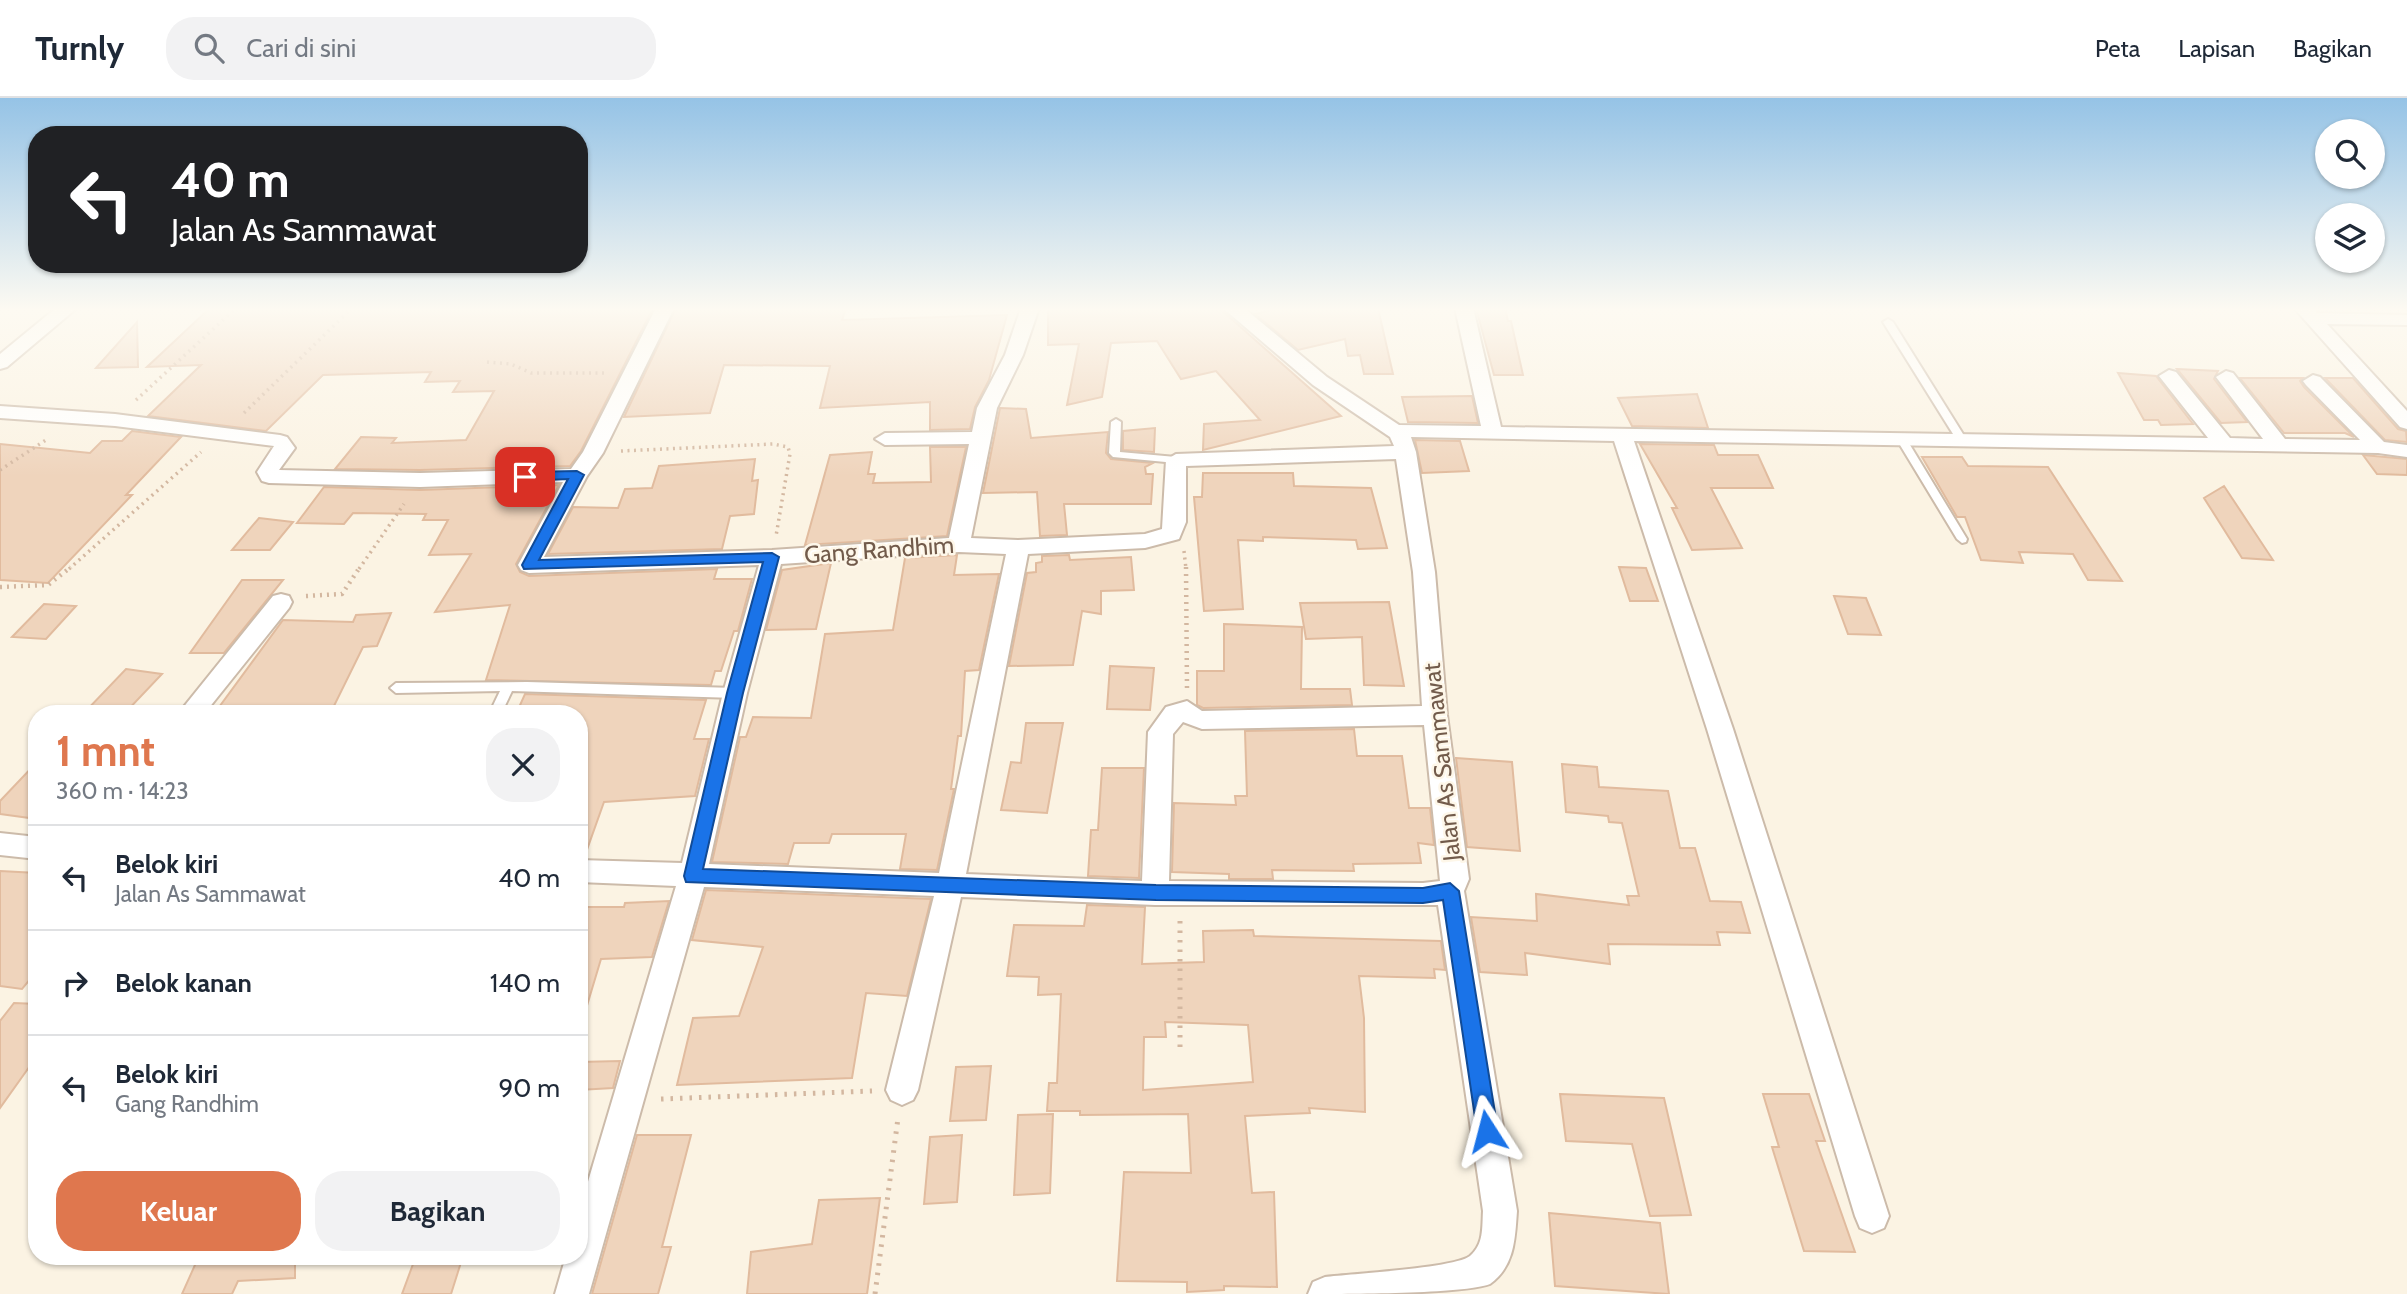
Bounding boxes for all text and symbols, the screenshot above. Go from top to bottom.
search box [166,17,656,80]
text: Turnly [35,28,124,68]
icon: search [190,29,228,67]
text: Cari di sini [246,32,356,64]
text: Peta [2095,34,2140,63]
text: Lapisan [2178,34,2255,63]
text: Bagikan [2293,34,2372,63]
map controls [2315,119,2385,273]
button: search [2315,119,2385,189]
text: 40 m [171,150,290,209]
icon: left [56,154,147,245]
button: layers [2315,203,2385,273]
text: Jalan As Sammawat [171,210,436,249]
pin [495,447,555,507]
icon: arrive [506,458,544,496]
street label: Gang Randhim [803,530,955,569]
street label: Jalan As Sammawat [1417,662,1466,864]
text: 1 mnt [56,725,155,777]
button: close [486,728,560,802]
text: 360 m · 14:23 [56,777,189,805]
text: Belok kiri [115,848,218,880]
icon: left [56,859,94,897]
text: 40 m [498,862,560,894]
text: Jalan As Sammawat [115,880,306,908]
icon: right [56,964,94,1002]
text: Belok kanan [115,967,252,999]
text: 140 m [490,967,560,999]
text: Belok kiri [115,1058,218,1090]
icon: left [56,1069,94,1107]
text: 90 m [498,1072,560,1104]
text: Gang Randhim [115,1090,259,1118]
position arrow [1450,1094,1524,1168]
button: Keluar [56,1171,301,1251]
button: Bagikan [315,1171,560,1251]

